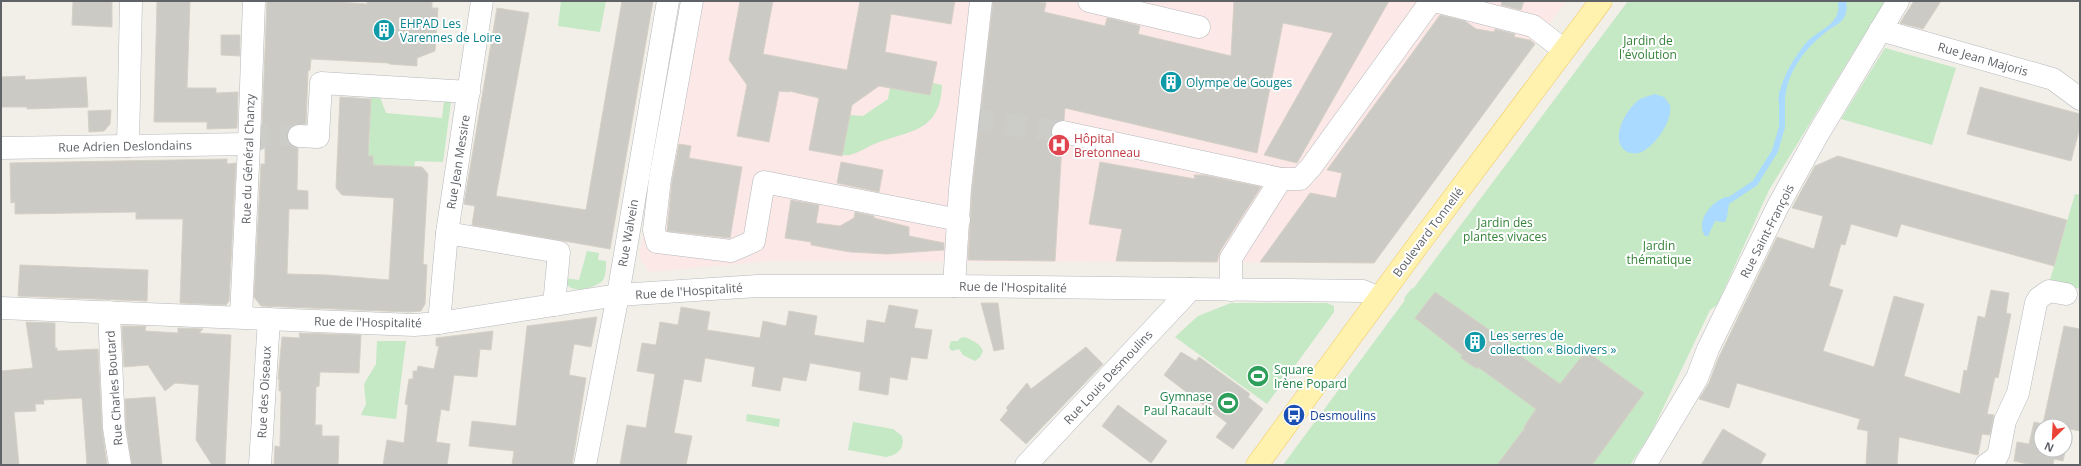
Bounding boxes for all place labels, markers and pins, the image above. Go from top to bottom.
place label: EHPAD Les Varennes de Loire [400,15,501,46]
building icon: EHPAD Les Varennes de Loire [371,17,397,43]
building icon: Olympe de Gouges [1158,69,1184,95]
place label: Olympe de Gouges [1186,74,1292,91]
place label: Hôpital Bretonneau [1074,130,1140,161]
hospital icon: Hôpital Bretonneau [1046,132,1072,158]
place label: Les serres de collection « Biodivers » [1490,327,1616,358]
building icon: Les serres de collection « Biodivers » [1462,329,1488,355]
place label: Square Irène Popard [1274,361,1347,392]
sports icon: Square Irène Popard [1245,363,1271,389]
place label: Gymnase Paul Racault [1143,388,1212,419]
sports icon: Gymnase Paul Racault [1215,390,1241,416]
bus stop icon: Desmoulins [1281,402,1307,428]
place label: Desmoulins [1310,407,1376,424]

